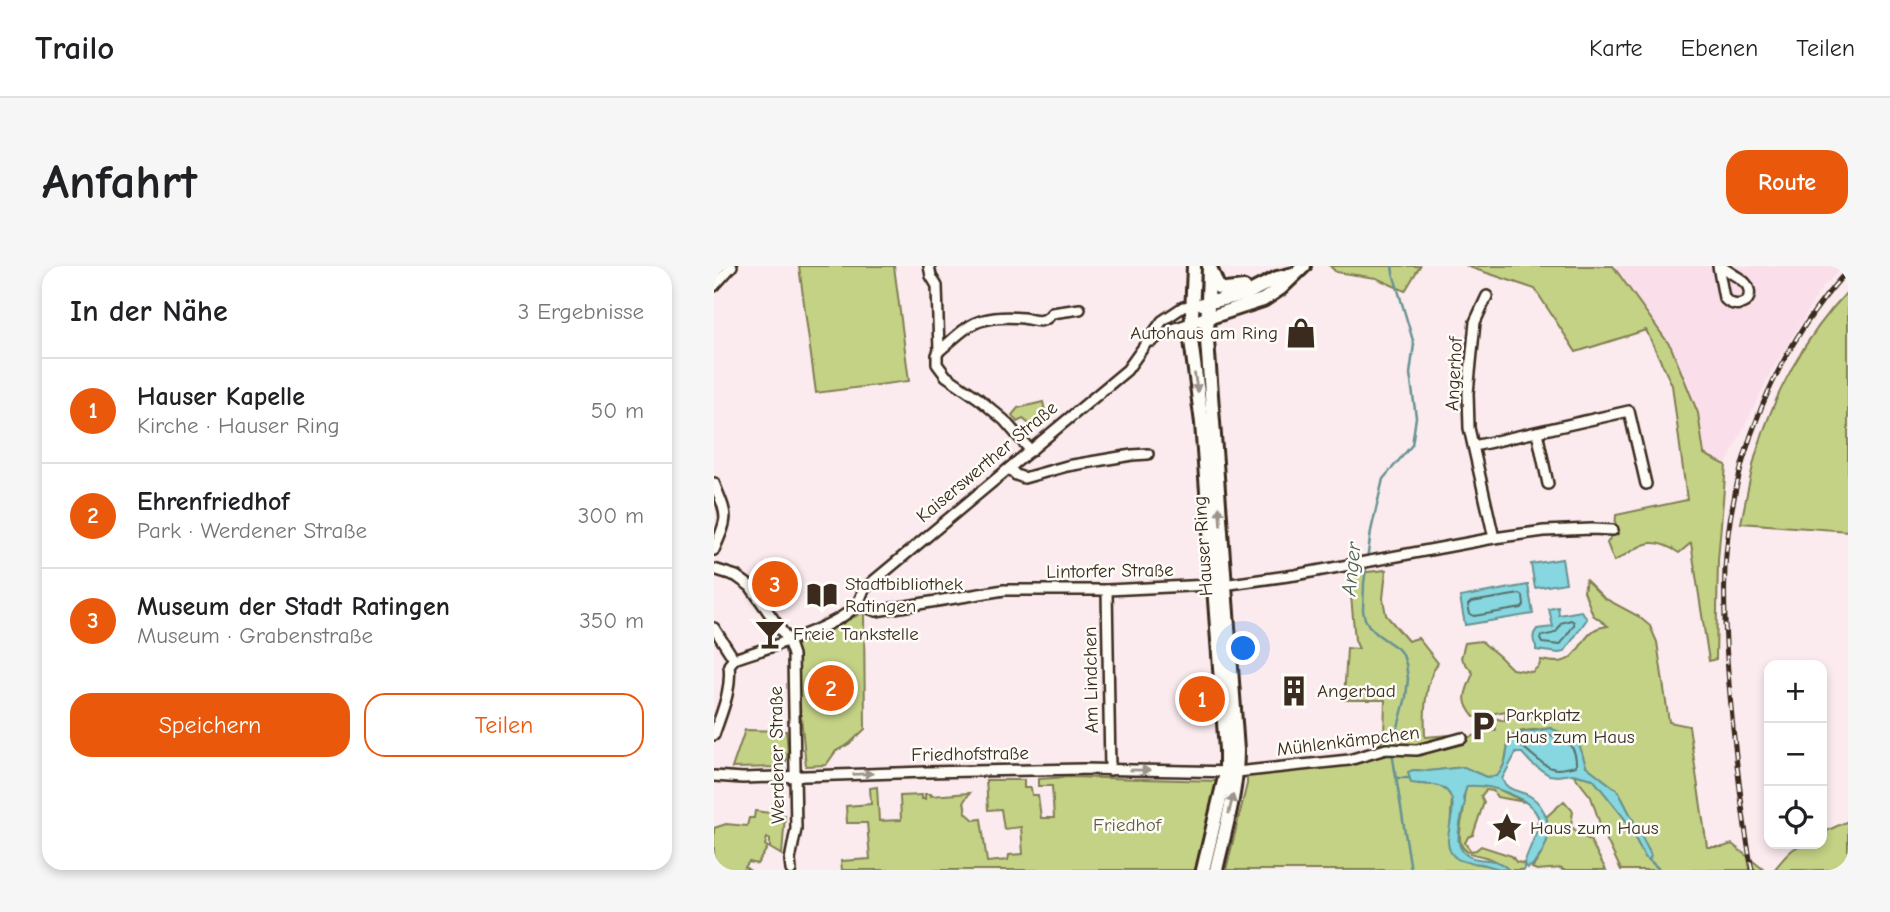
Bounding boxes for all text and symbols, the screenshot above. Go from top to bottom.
text: Trailo [35,29,114,67]
text: Karte [1589,34,1642,62]
text: Ebenen [1680,34,1758,62]
text: Teilen [1796,34,1855,62]
button: Route [1726,150,1848,214]
text: Anfahrt [42,154,197,210]
text: In der Nähe [70,294,228,329]
text: 3 Ergebnisse [518,298,644,325]
shop icon: Autohaus am Ring [1284,316,1318,350]
place label: Autohaus am Ring [1130,322,1278,344]
street label: Angerhof [1441,335,1467,412]
one-way arrow [1191,372,1202,394]
text: Hauser Kapelle [137,382,305,412]
text: 1 [88,397,98,424]
text: 50 m [591,397,644,424]
street label: Kaiserswerther Straße [912,397,1062,527]
text: Kirche · Hauser Ring [137,412,340,439]
text: Ehrenfriedhof [137,487,290,517]
street label: Hauser Ring [1189,495,1217,597]
text: 2 [87,502,99,529]
text: 300 m [578,502,644,529]
one-way arrow [1214,505,1225,527]
text: Park · Werdener Straße [137,517,367,544]
water label: Anger [1336,539,1366,598]
pin: 3 [752,558,798,610]
street label: Lintorfer Straße [1046,559,1174,583]
place label: Stadtbibliothek Ratingen [845,573,964,617]
library icon: Stadtbibliothek Ratingen [805,578,839,612]
text: Museum der Stadt Ratingen [137,592,450,622]
text: 3 [87,607,99,634]
text: 350 m [579,607,644,634]
bar icon: Freie Tankstelle [753,617,787,651]
text: Museum · Grabenstraße [137,622,373,649]
place label: Freie Tankstelle [793,623,919,645]
street label: Am Lindchen [1079,626,1103,734]
your location [1226,631,1260,665]
map controls [1764,660,1827,849]
button: + [1764,660,1827,723]
pin: 2 [808,662,854,714]
pin: 1 [1179,673,1225,725]
building icon: Angerbad [1277,674,1311,708]
place label: Angerbad [1317,680,1396,702]
street label: Werdener Straße [765,686,789,824]
button: Speichern [70,693,350,757]
button: Teilen [364,693,644,757]
place label: Parkplatz Haus zum Haus [1506,704,1635,748]
parking icon: Parkplatz Haus zum Haus [1466,709,1500,743]
street label: Mühlenkämpchen [1275,721,1421,761]
button: − [1764,723,1827,786]
street label: Friedhofstraße [911,742,1029,766]
one-way arrow [1129,764,1151,776]
one-way arrow [853,768,875,779]
button: locate [1764,786,1827,849]
one-way arrow [1226,793,1237,815]
place icon: Haus zum Haus [1490,811,1524,845]
park label: Friedhof [1093,814,1163,836]
place label: Haus zum Haus [1530,817,1659,839]

